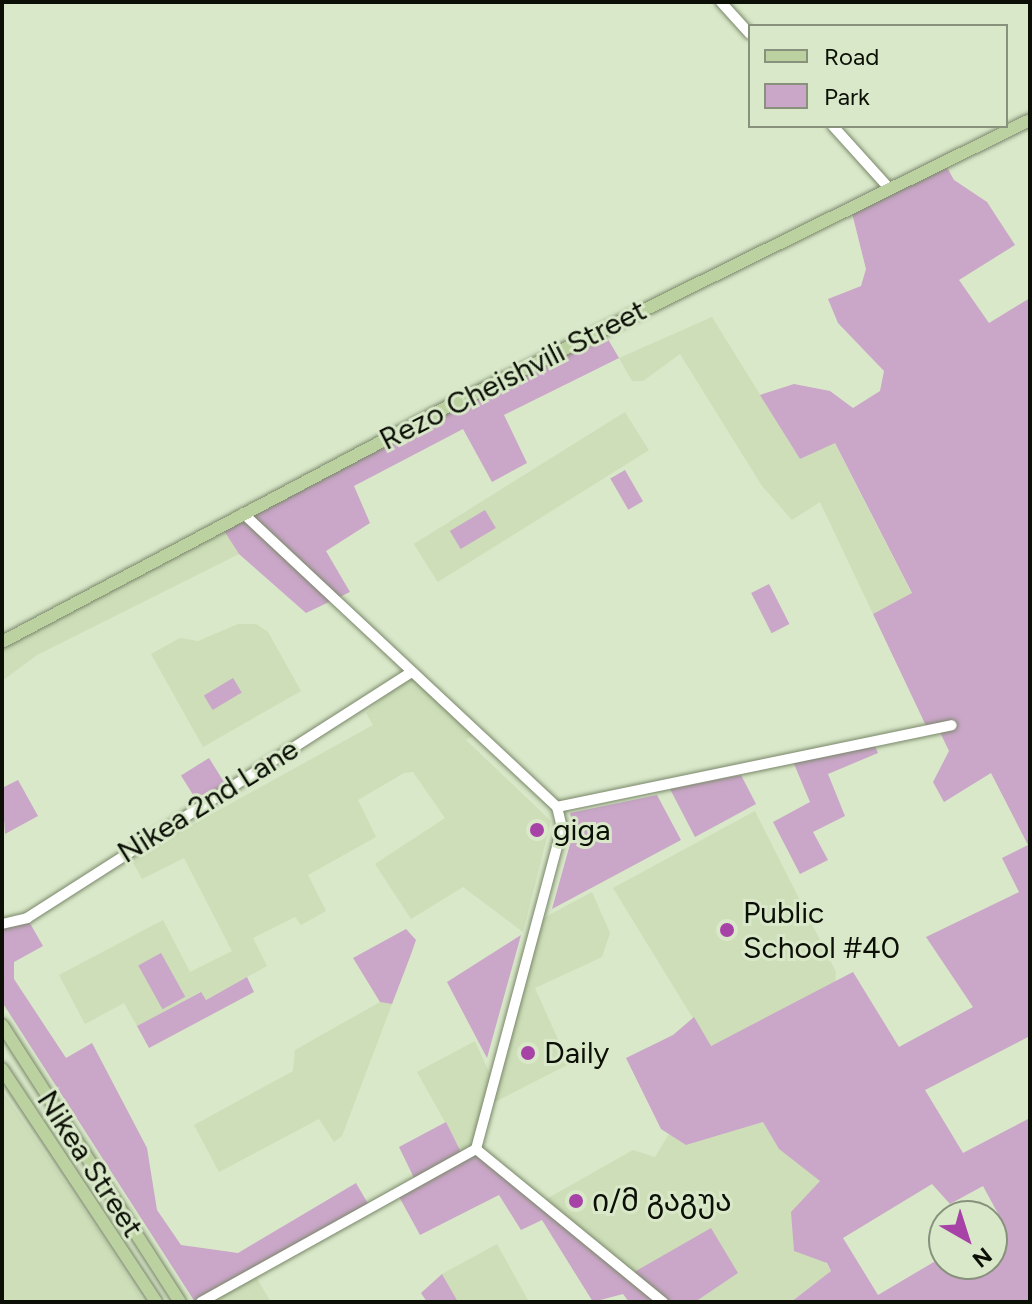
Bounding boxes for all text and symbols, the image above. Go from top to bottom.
legend [748,24,1008,128]
text: Road [824,42,879,71]
text: Park [824,82,870,111]
street label: Rezo Cheishvili Street [374,292,652,458]
street label: Nikea 2nd Lane [111,731,305,871]
place label: giga [553,812,610,848]
marker: giga [528,821,546,839]
place label: Public School #40 [743,895,900,966]
marker: Public School #40 [718,921,736,939]
place label: Daily [544,1035,609,1071]
marker: Daily [519,1044,537,1062]
street label: Nikea Street [29,1084,151,1244]
place label: ი/მ გაგუა [592,1183,732,1219]
marker: ი/მ გაგუა [567,1192,585,1210]
north arrow [928,1200,1008,1280]
text: N [967,1242,997,1273]

